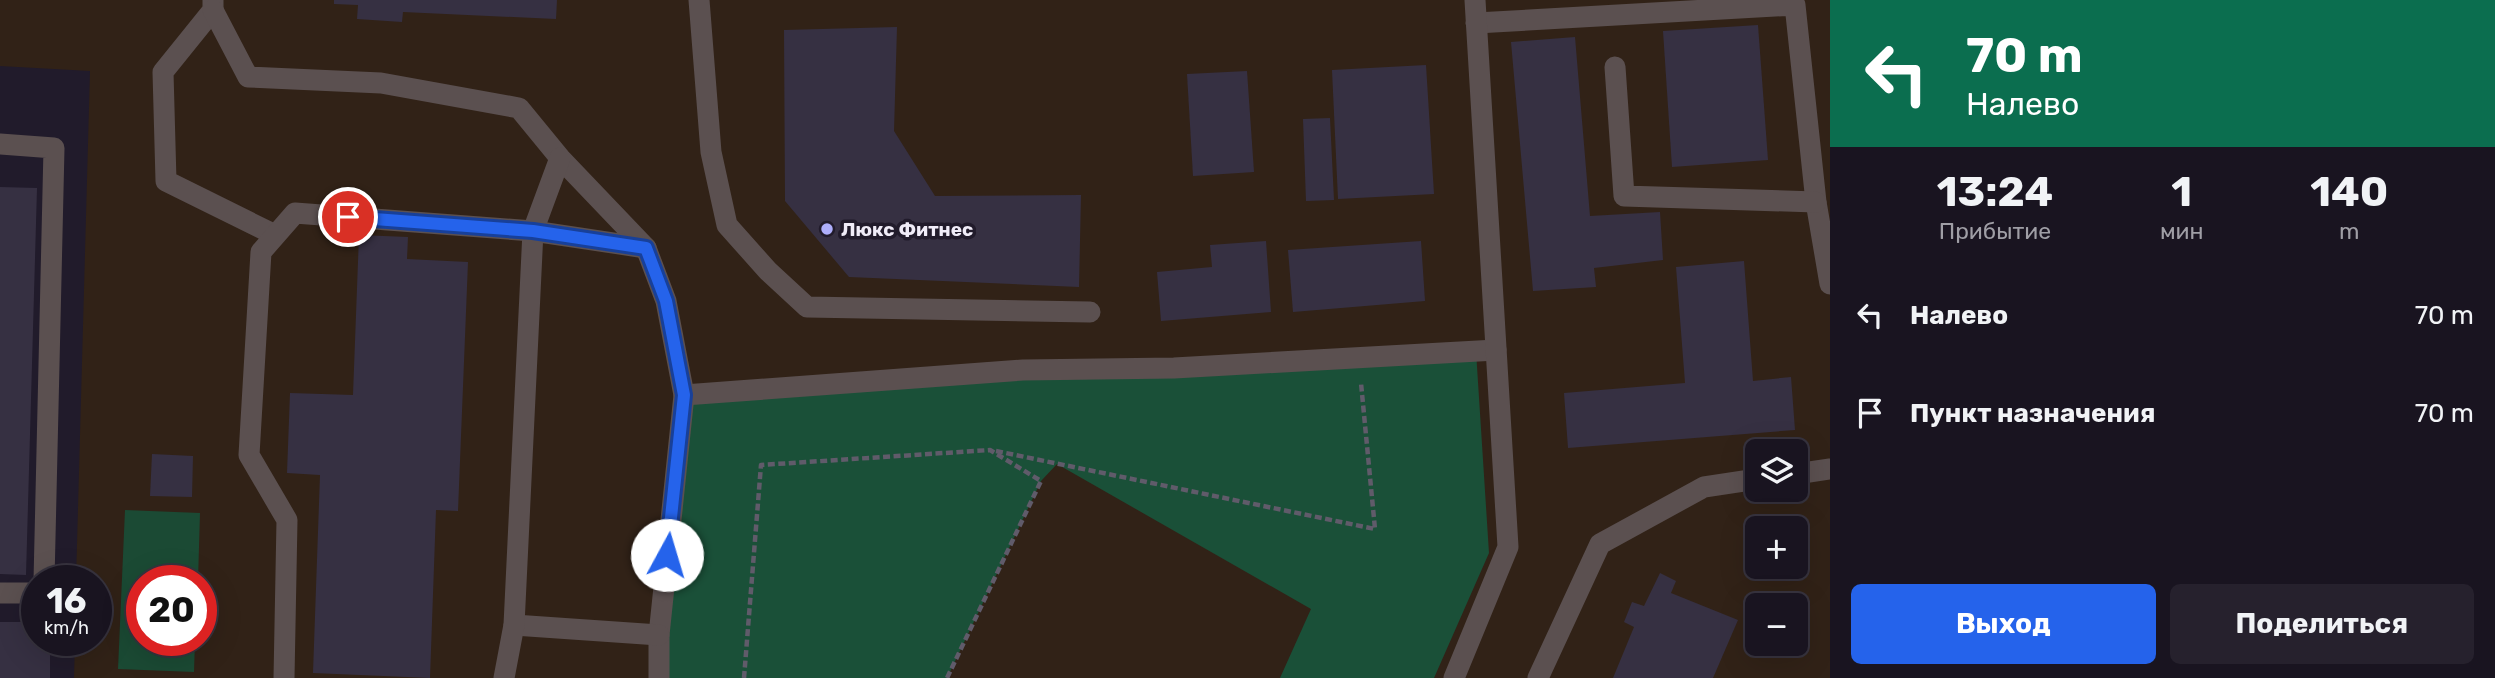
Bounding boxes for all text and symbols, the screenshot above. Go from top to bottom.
text: 70 m [1966,26,2083,84]
icon: left [1851,28,1942,119]
text: Налево [1966,85,2079,123]
text: 13:24 [1937,167,2053,217]
text: 1 [2171,167,2192,217]
text: 140 [2310,167,2388,217]
pin [318,187,378,247]
icon: arrive [329,198,367,236]
text: Прибытие [1939,217,2051,245]
text: мин [2160,217,2204,245]
text: m [2339,217,2359,245]
place label: Люкс Фитнес [841,218,973,241]
marker: Люкс Фитнес [819,221,835,237]
icon: left [1851,296,1889,334]
text: Налево [1910,300,2008,331]
text: 70 m [2415,300,2474,331]
icon: arrive [1851,394,1889,432]
text: Пункт назначения [1910,398,2155,429]
text: 70 m [2415,398,2474,429]
map controls [1745,439,1808,656]
button: layers [1745,439,1808,502]
button: + [1745,516,1808,579]
position arrow [630,518,704,592]
speed limit sign: 20 [126,565,217,656]
text: 16 [46,580,87,622]
button: Выход [1851,584,2156,664]
button: Поделиться [2170,584,2474,664]
button: − [1745,593,1808,656]
text: km/h [44,617,89,639]

